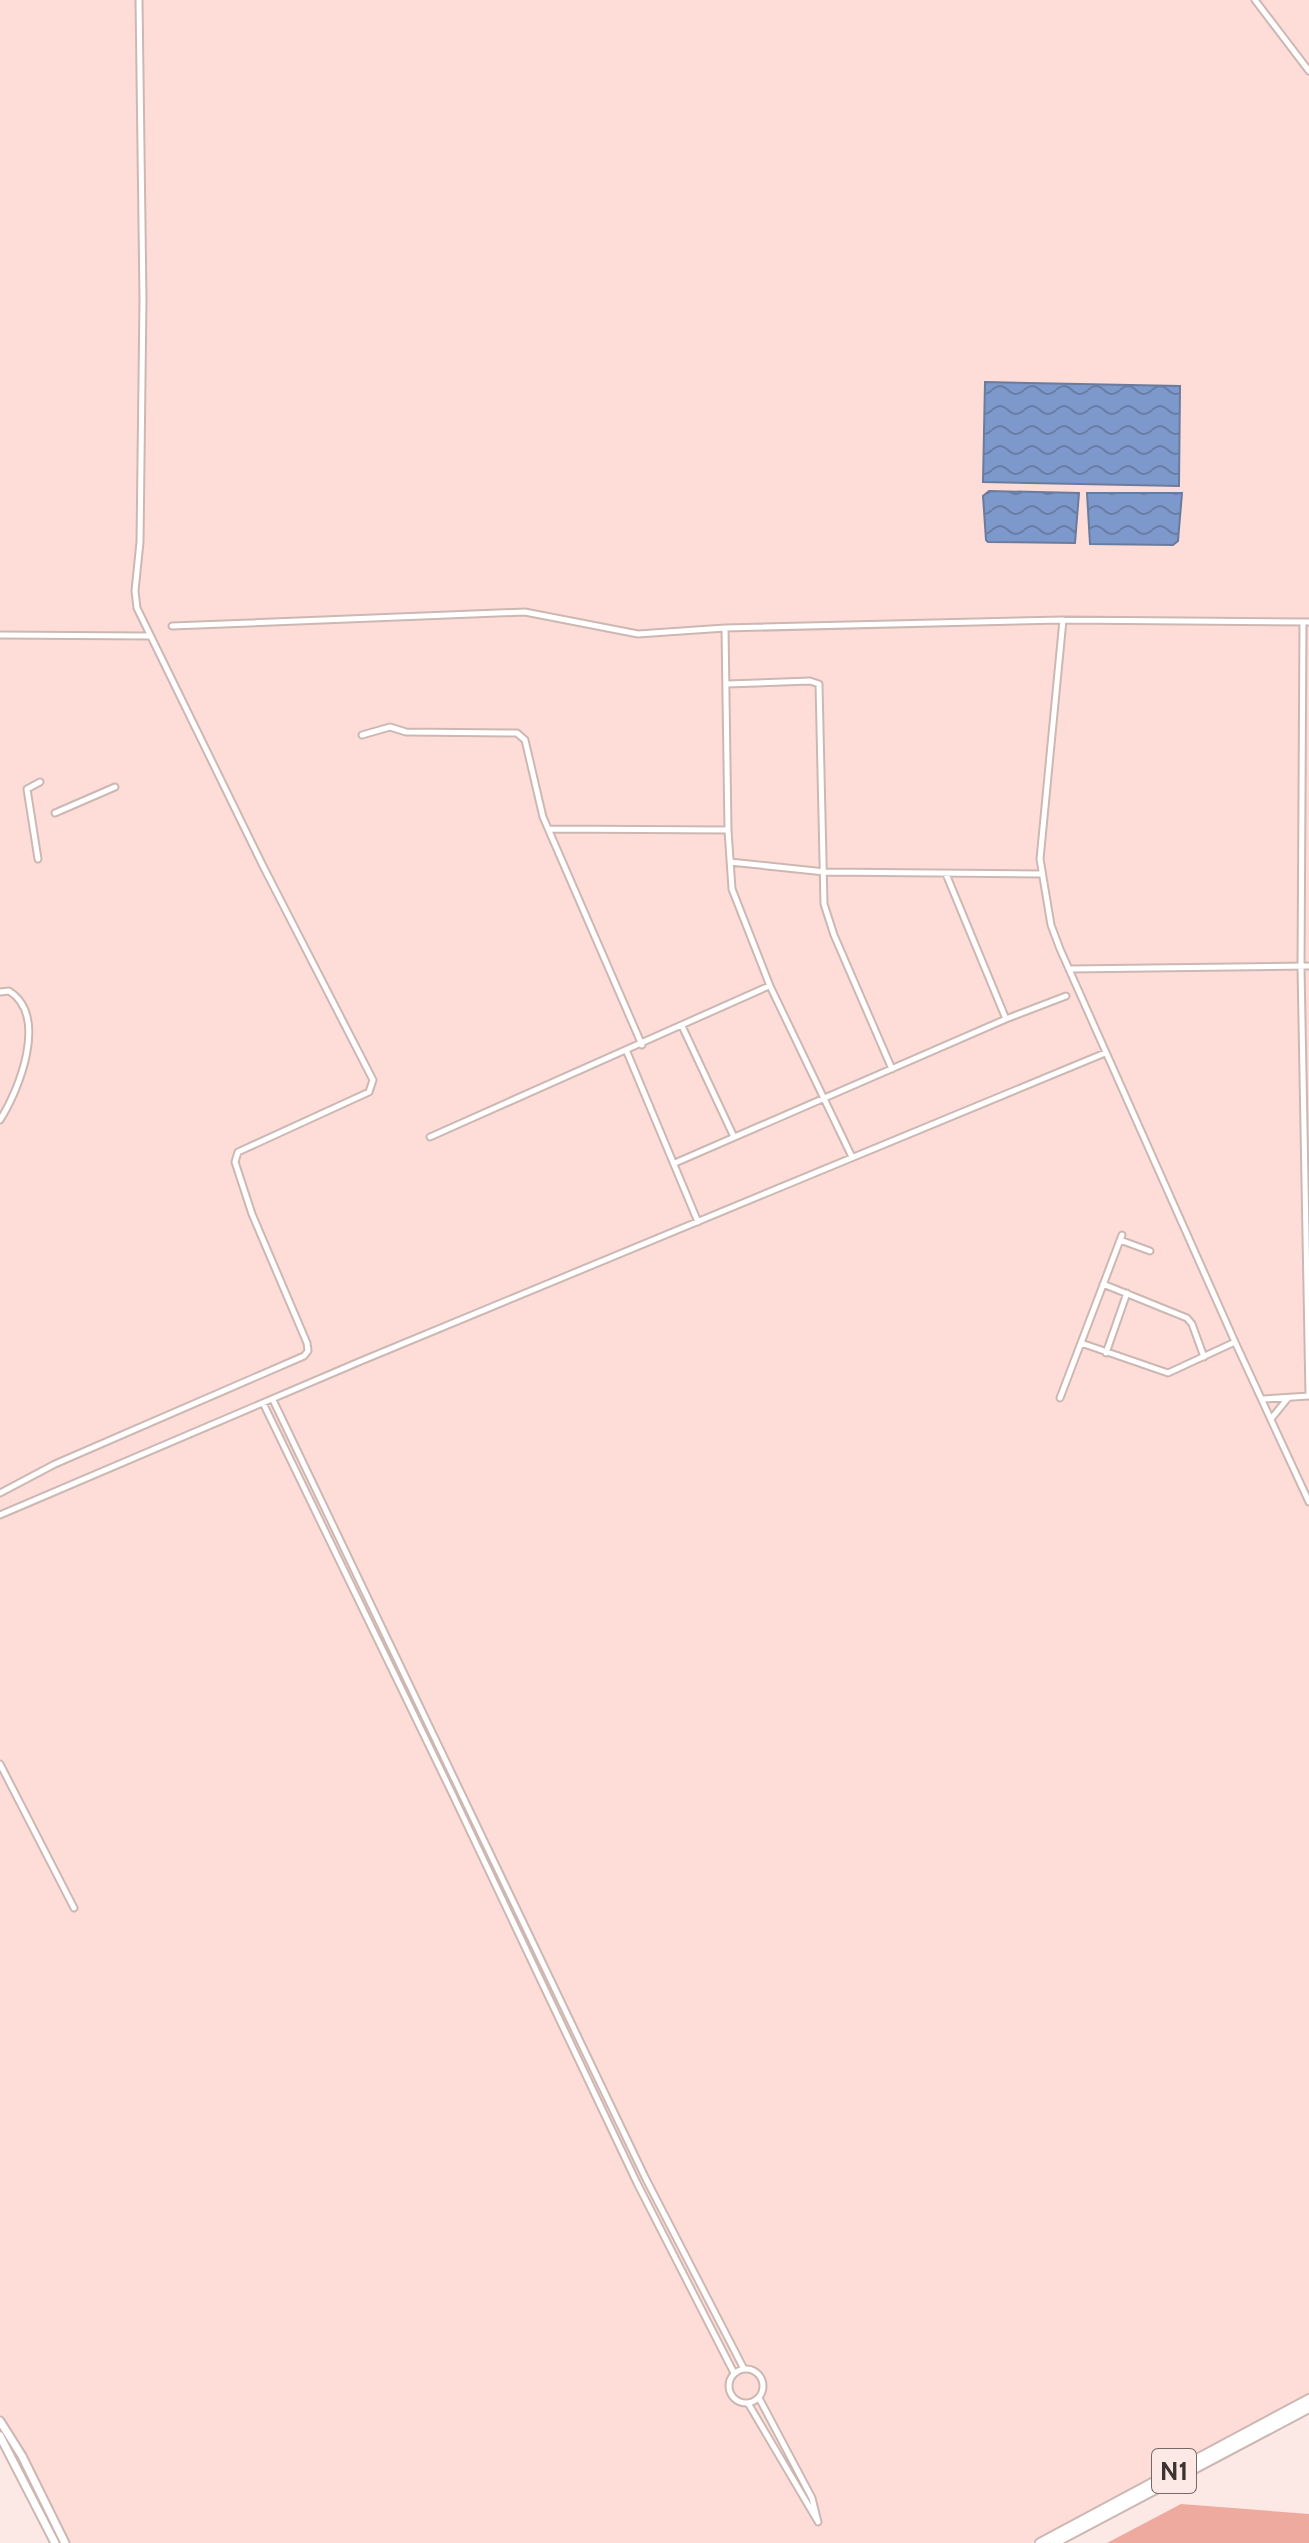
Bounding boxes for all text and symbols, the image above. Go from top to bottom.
road number: N1 [1152,2449,1196,2493]

